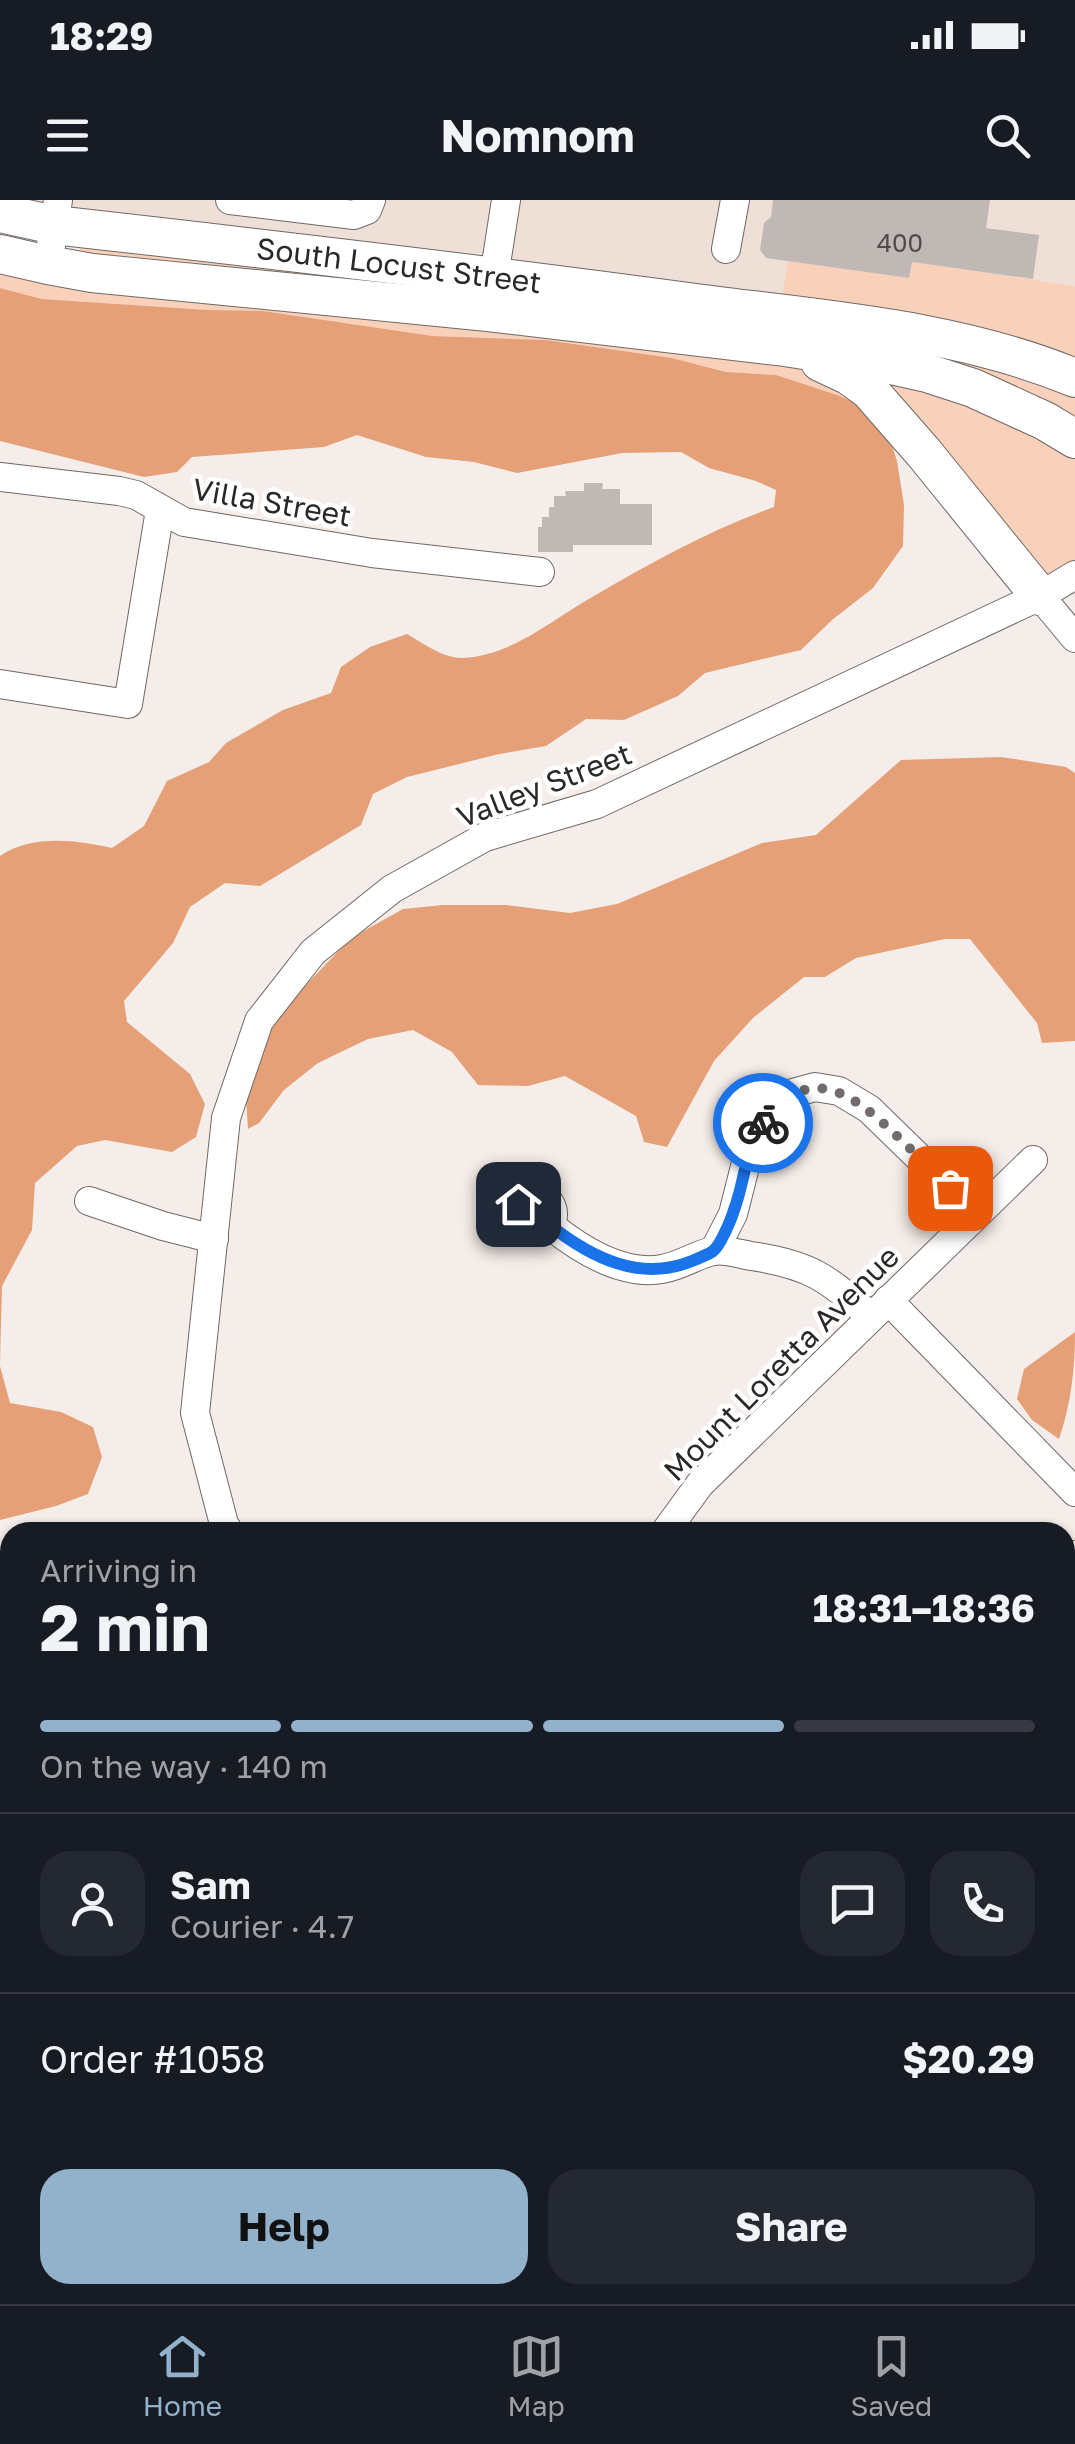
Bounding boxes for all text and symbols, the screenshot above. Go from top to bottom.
text: 18:29 [50,13,153,58]
icon: menu [40,108,95,163]
text: Nomnom [440,108,635,162]
icon: search [980,108,1035,163]
house number: 400 [877,227,923,258]
street label: South Locust Street [254,230,544,300]
street label: Villa Street [190,470,354,534]
street label: Valley Street [452,735,636,835]
courier [713,1073,813,1173]
icon: bike [736,1096,791,1151]
pin [908,1146,993,1231]
icon: bag [923,1161,978,1216]
pin [476,1162,561,1247]
icon: home [491,1177,546,1232]
street label: Mount Loretta Avenue [656,1238,906,1488]
text: Arriving in [40,1551,197,1589]
text: 18:31–18:36 [813,1585,1035,1630]
text: 2 min [40,1587,210,1665]
text: On the way · 140 m [40,1747,328,1785]
button: person [40,1851,145,1956]
button: chat [800,1851,905,1956]
button: phone [930,1851,1035,1956]
text: Sam [170,1862,251,1907]
text: Courier · 4.7 [170,1907,354,1945]
text: Order #1058 [40,2036,265,2081]
text: $20.29 [902,2036,1035,2081]
button: Help [40,2169,528,2284]
button: Share [548,2169,1035,2284]
tab: Home [143,2329,222,2422]
tab: Map [508,2329,565,2422]
tab: Saved [850,2329,932,2422]

